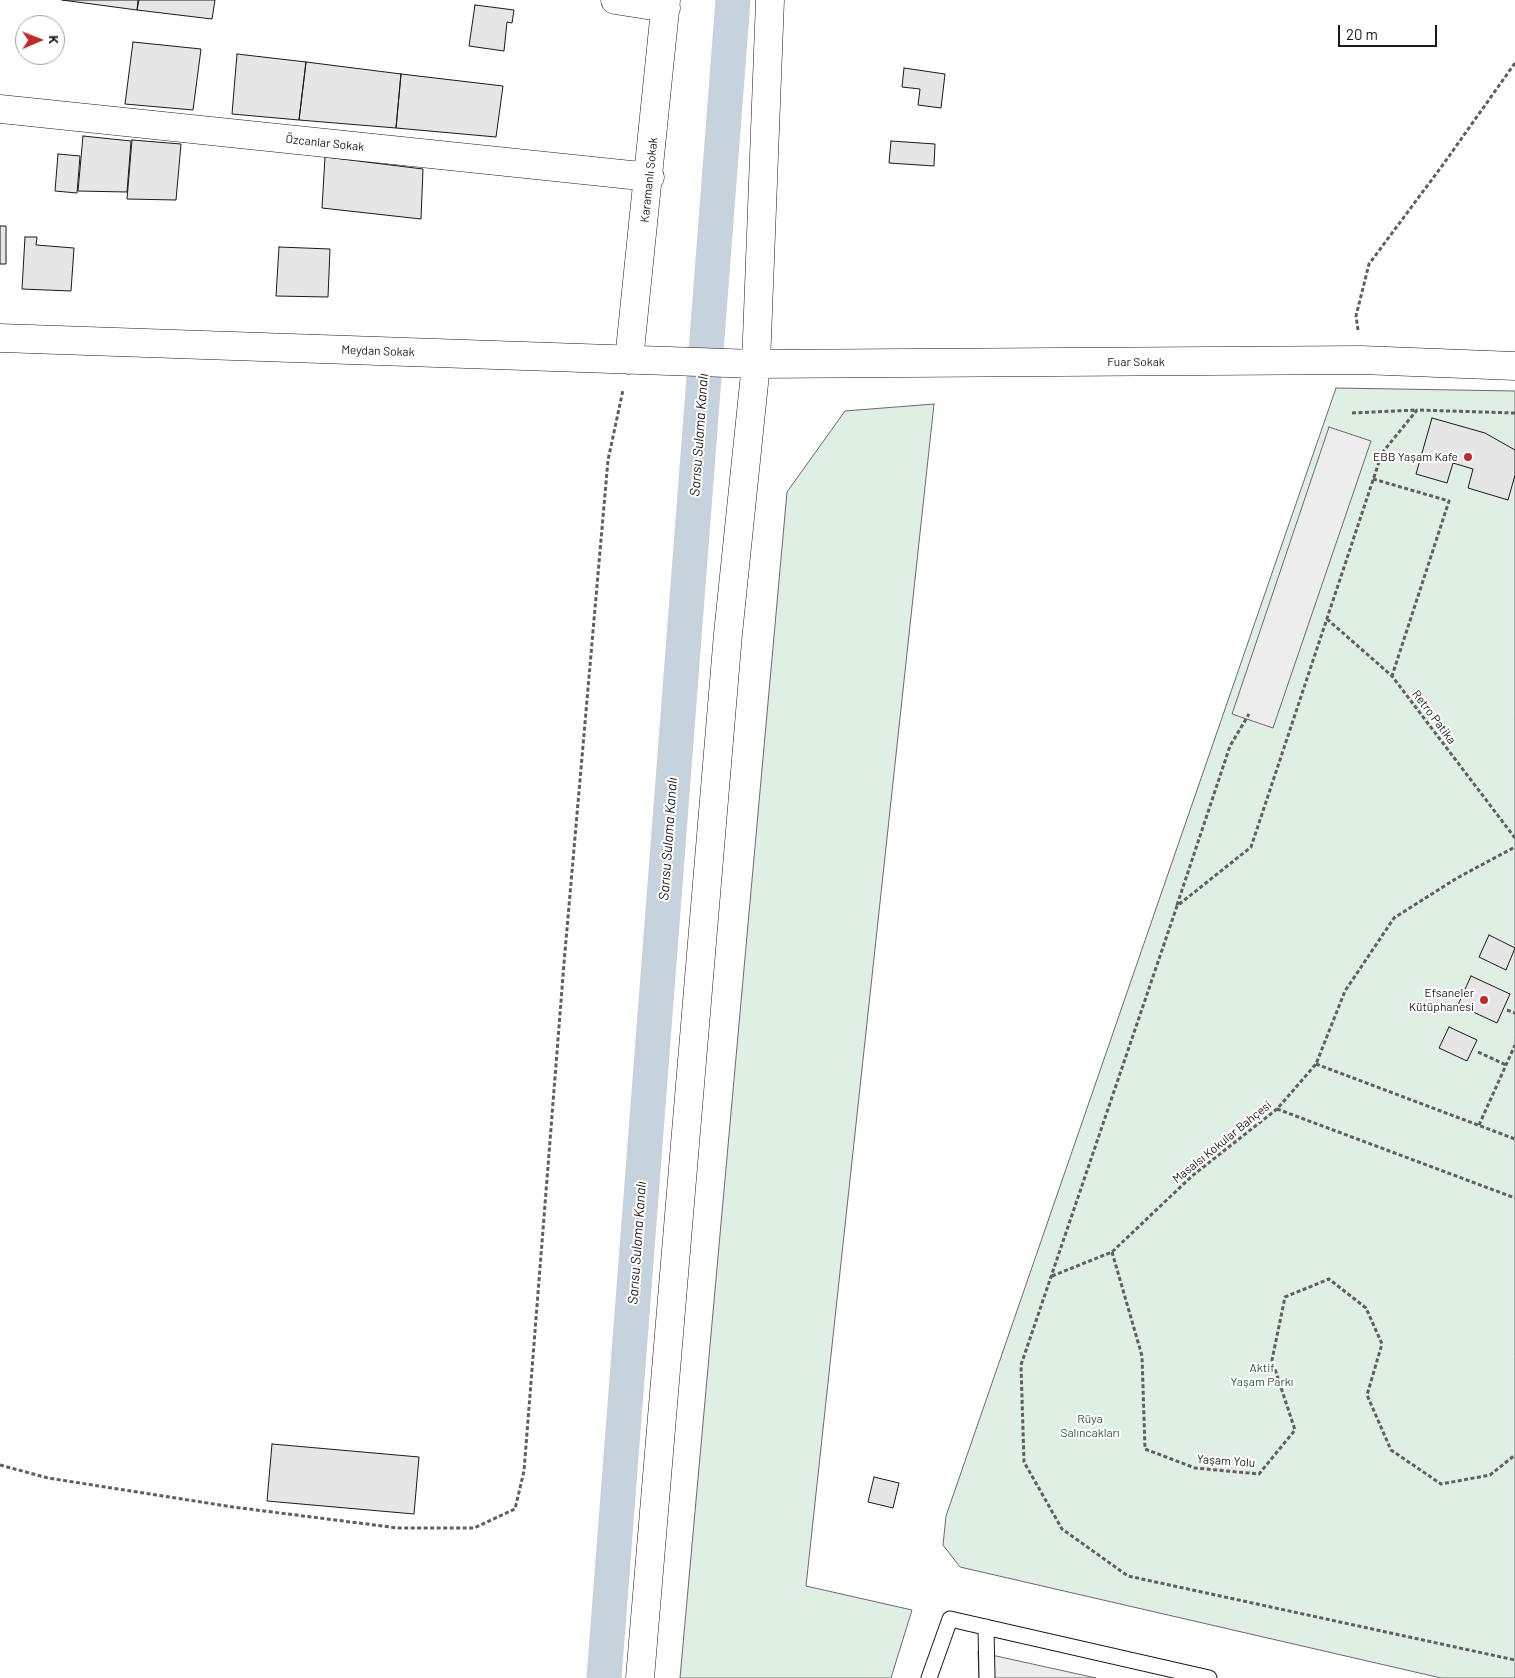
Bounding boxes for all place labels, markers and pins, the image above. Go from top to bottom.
place label: EBB Yaşam Kafe [1373,450,1458,464]
marker: EBB Yaşam Kafe [1462,451,1474,463]
place label: Efsaneler Kütüphanesi [1409,986,1474,1014]
marker: Efsaneler Kütüphanesi [1478,994,1490,1006]

